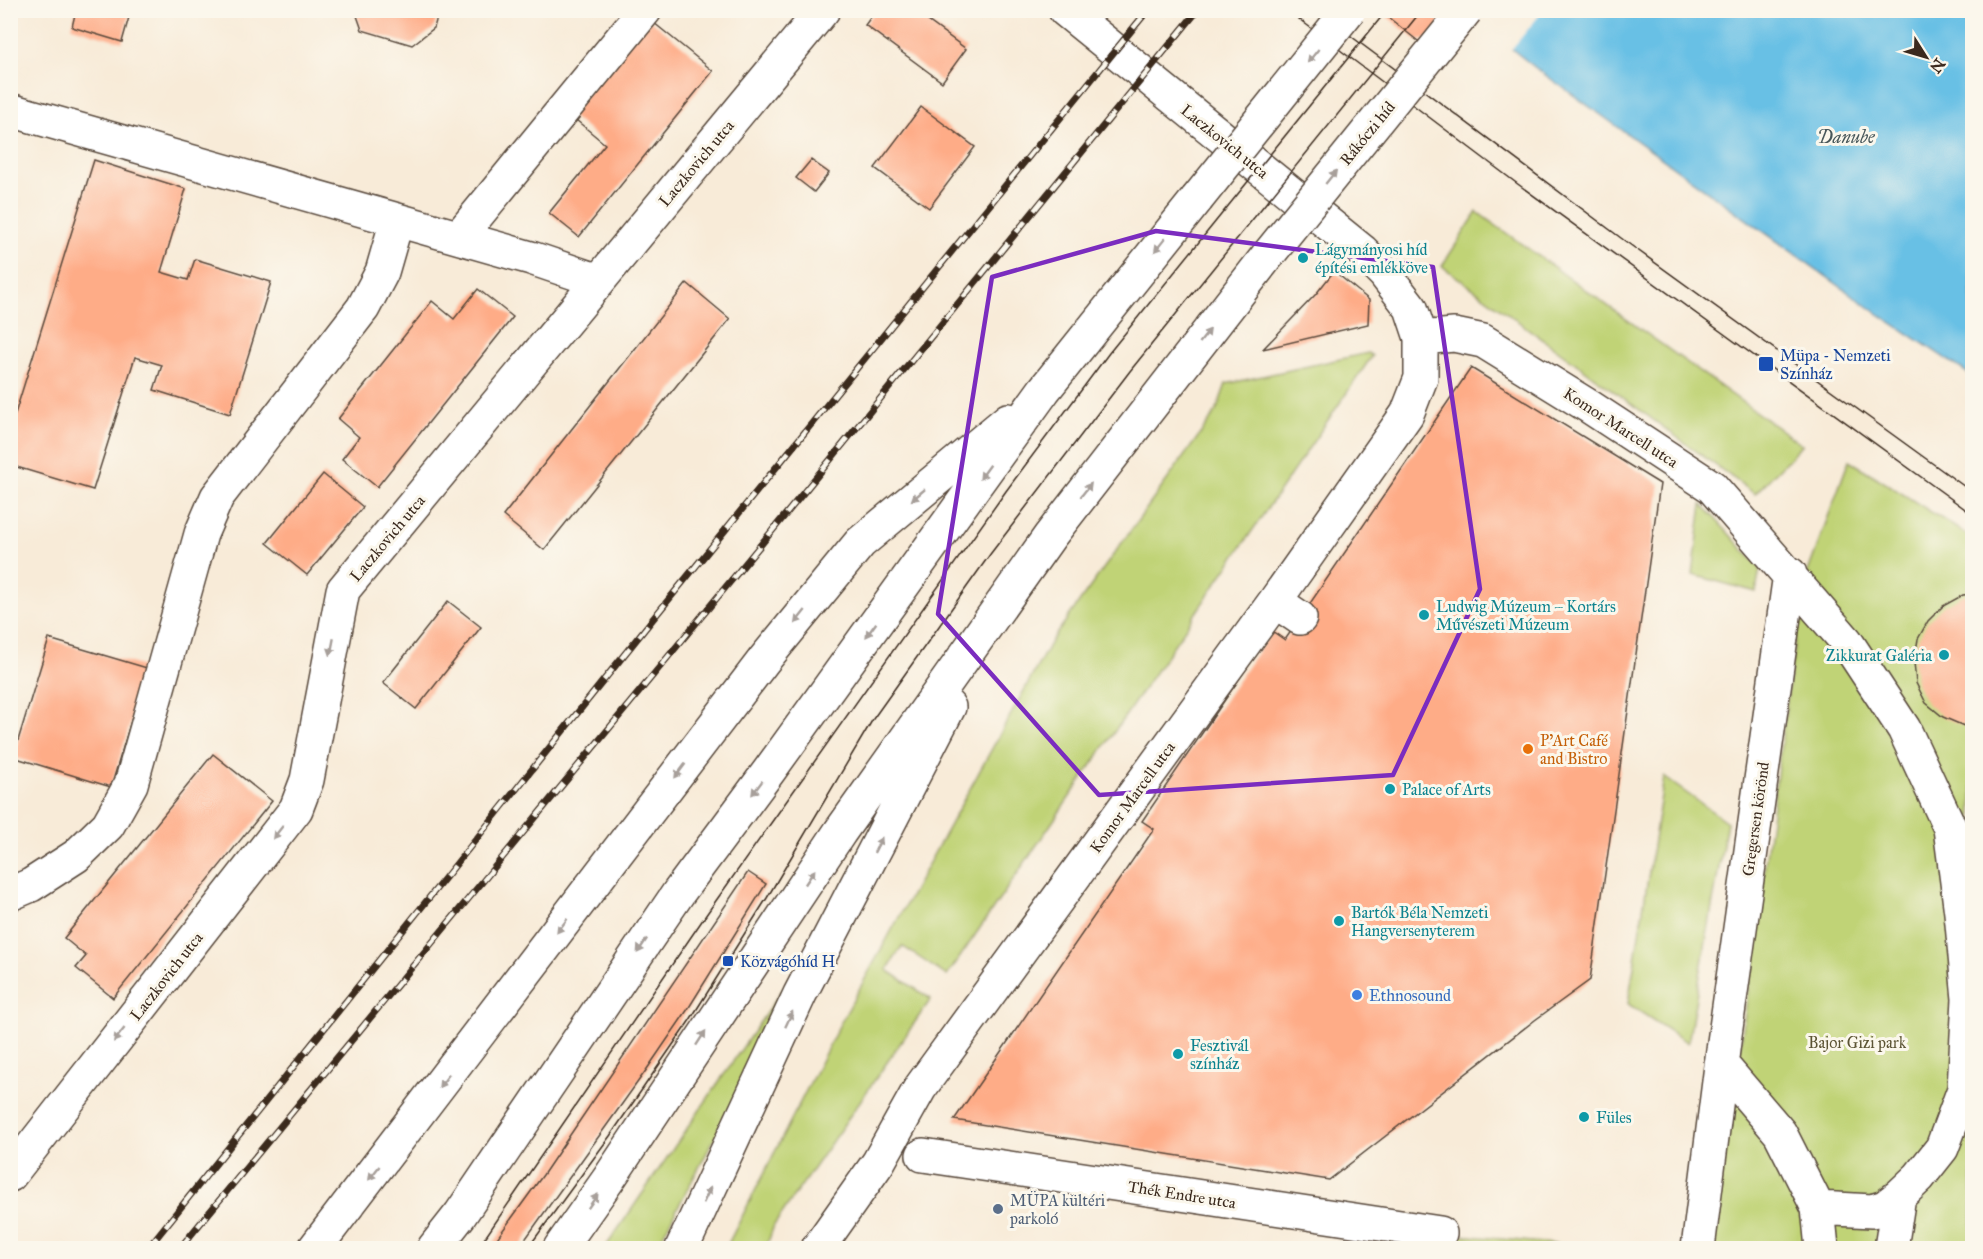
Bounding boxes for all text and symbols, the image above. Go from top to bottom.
north arrow [1896,27,1956,87]
one-way arrow [1306,48,1319,64]
text: N [1926,55,1949,77]
street label: Rákóczi híd [1336,98,1399,169]
street label: Laczkovich utca [1177,100,1272,183]
street label: Laczkovich utca [655,116,738,210]
water label: Danube [1817,126,1876,148]
one-way arrow [1324,170,1337,185]
one-way arrow [1154,237,1167,253]
place label: Lágymányosi híd építési emlékköve [1315,240,1428,277]
marker: Lágymányosi híd építési emlékköve [1296,251,1310,265]
one-way arrow [1199,328,1212,344]
place label: Müpa - Nemzeti Színház [1780,346,1891,383]
marker: Müpa - Nemzeti Színház [1757,355,1775,373]
street label: Komor Marcell utca [1560,383,1682,472]
one-way arrow [979,463,991,479]
one-way arrow [1079,482,1092,498]
one-way arrow [910,488,926,501]
street label: Laczkovich utca [346,491,429,585]
place label: Ludwig Múzeum – Kortárs Művészeti Múzeum [1436,597,1616,634]
marker: Ludwig Múzeum – Kortárs Művészeti Múzeum [1417,608,1431,622]
one-way arrow [794,609,807,624]
one-way arrow [865,621,877,637]
one-way arrow [327,638,336,657]
place label: Zikkurat Galéria [1826,646,1932,665]
marker: Zikkurat Galéria [1937,648,1951,662]
place label: P’Art Café and Bistro [1540,731,1608,768]
street label: Komor Marcell utca [1086,738,1179,857]
marker: P’Art Café and Bistro [1521,742,1535,756]
street label: Gregersen körönd [1738,761,1774,878]
one-way arrow [674,762,686,778]
one-way arrow [751,780,763,795]
place label: Palace of Arts [1402,780,1491,799]
marker: Palace of Arts [1383,782,1397,796]
one-way arrow [272,824,285,840]
one-way arrow [873,836,883,853]
one-way arrow [804,869,816,885]
place label: Bartók Béla Nemzeti Hangversenyterem [1351,903,1489,941]
marker: Bartók Béla Nemzeti Hangversenyterem [1332,914,1346,928]
one-way arrow [556,917,568,933]
street label: Laczkovich utca [126,928,207,1024]
one-way arrow [636,937,648,953]
place label: Közvágóhíd H [740,952,835,972]
marker: Közvágóhíd H [721,954,735,968]
place label: Ethnosound [1369,986,1451,1005]
marker: Ethnosound [1350,988,1364,1002]
one-way arrow [784,1009,794,1027]
one-way arrow [114,1028,126,1043]
one-way arrow [696,1030,707,1047]
park label: Bajor Gizi park [1808,1033,1907,1052]
place label: Fesztivál színház [1190,1036,1249,1073]
marker: Fesztivál színház [1171,1047,1185,1061]
one-way arrow [438,1073,450,1089]
place label: Füles [1596,1108,1632,1127]
marker: Füles [1577,1110,1591,1124]
one-way arrow [368,1165,380,1180]
street label: Thék Endre utca [1127,1177,1238,1212]
one-way arrow [702,1187,711,1204]
place label: MÜPA kültéri parkoló [1009,1190,1106,1228]
one-way arrow [587,1193,599,1209]
marker: MÜPA kültéri parkoló [991,1202,1005,1216]

